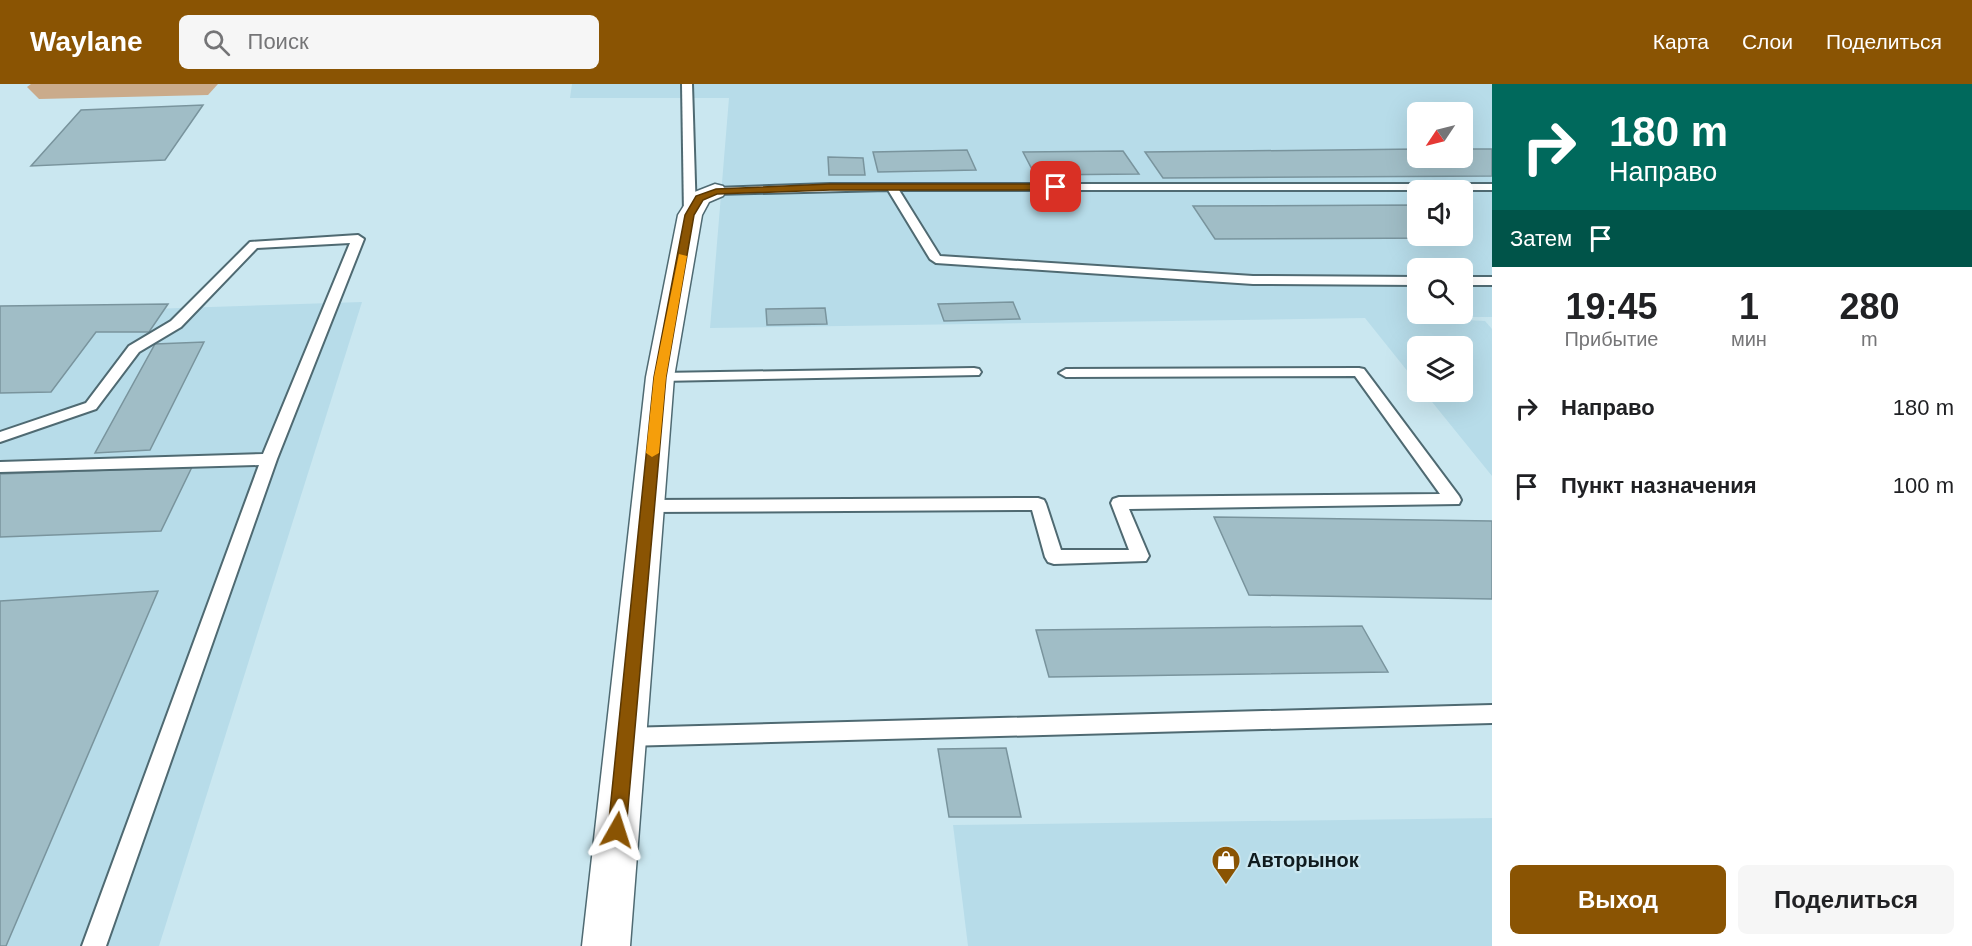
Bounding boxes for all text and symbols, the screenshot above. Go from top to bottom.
search box [179,15,599,69]
text: Waylane [30,26,143,57]
icon: search [200,26,233,59]
text: Поиск [248,29,309,54]
text: Карта [1653,30,1709,53]
text: Слои [1742,30,1793,53]
text: Поделиться [1826,30,1942,53]
north arrow [1407,102,1473,168]
map controls [1407,102,1473,402]
icon: right [1510,108,1588,186]
text: 180 m [1609,108,1728,155]
text: Направо [1609,157,1717,187]
pin [1030,161,1081,212]
icon: arrive [1039,170,1072,203]
button: sound [1407,180,1473,246]
icon: arrive [1584,222,1617,255]
text: Затем [1510,226,1572,251]
button: search [1407,258,1473,324]
text: 19:45 [1565,286,1658,327]
text: 1 [1739,286,1759,327]
text: 280 [1839,286,1899,327]
text: Прибытие [1564,328,1658,350]
text: мин [1731,328,1767,350]
text: m [1861,328,1878,350]
button: layers [1407,336,1473,402]
icon: right [1510,392,1543,425]
text: Направо [1561,395,1655,420]
text: 180 m [1893,395,1954,420]
icon: arrive [1510,470,1543,503]
text: Пункт назначения [1561,473,1757,498]
text: 100 m [1893,473,1954,498]
position arrow [585,798,649,862]
shop icon: Авторынок [1210,844,1242,886]
place label: Авторынок [1247,849,1360,871]
button: Выход [1510,865,1726,934]
button: Поделиться [1738,865,1954,934]

